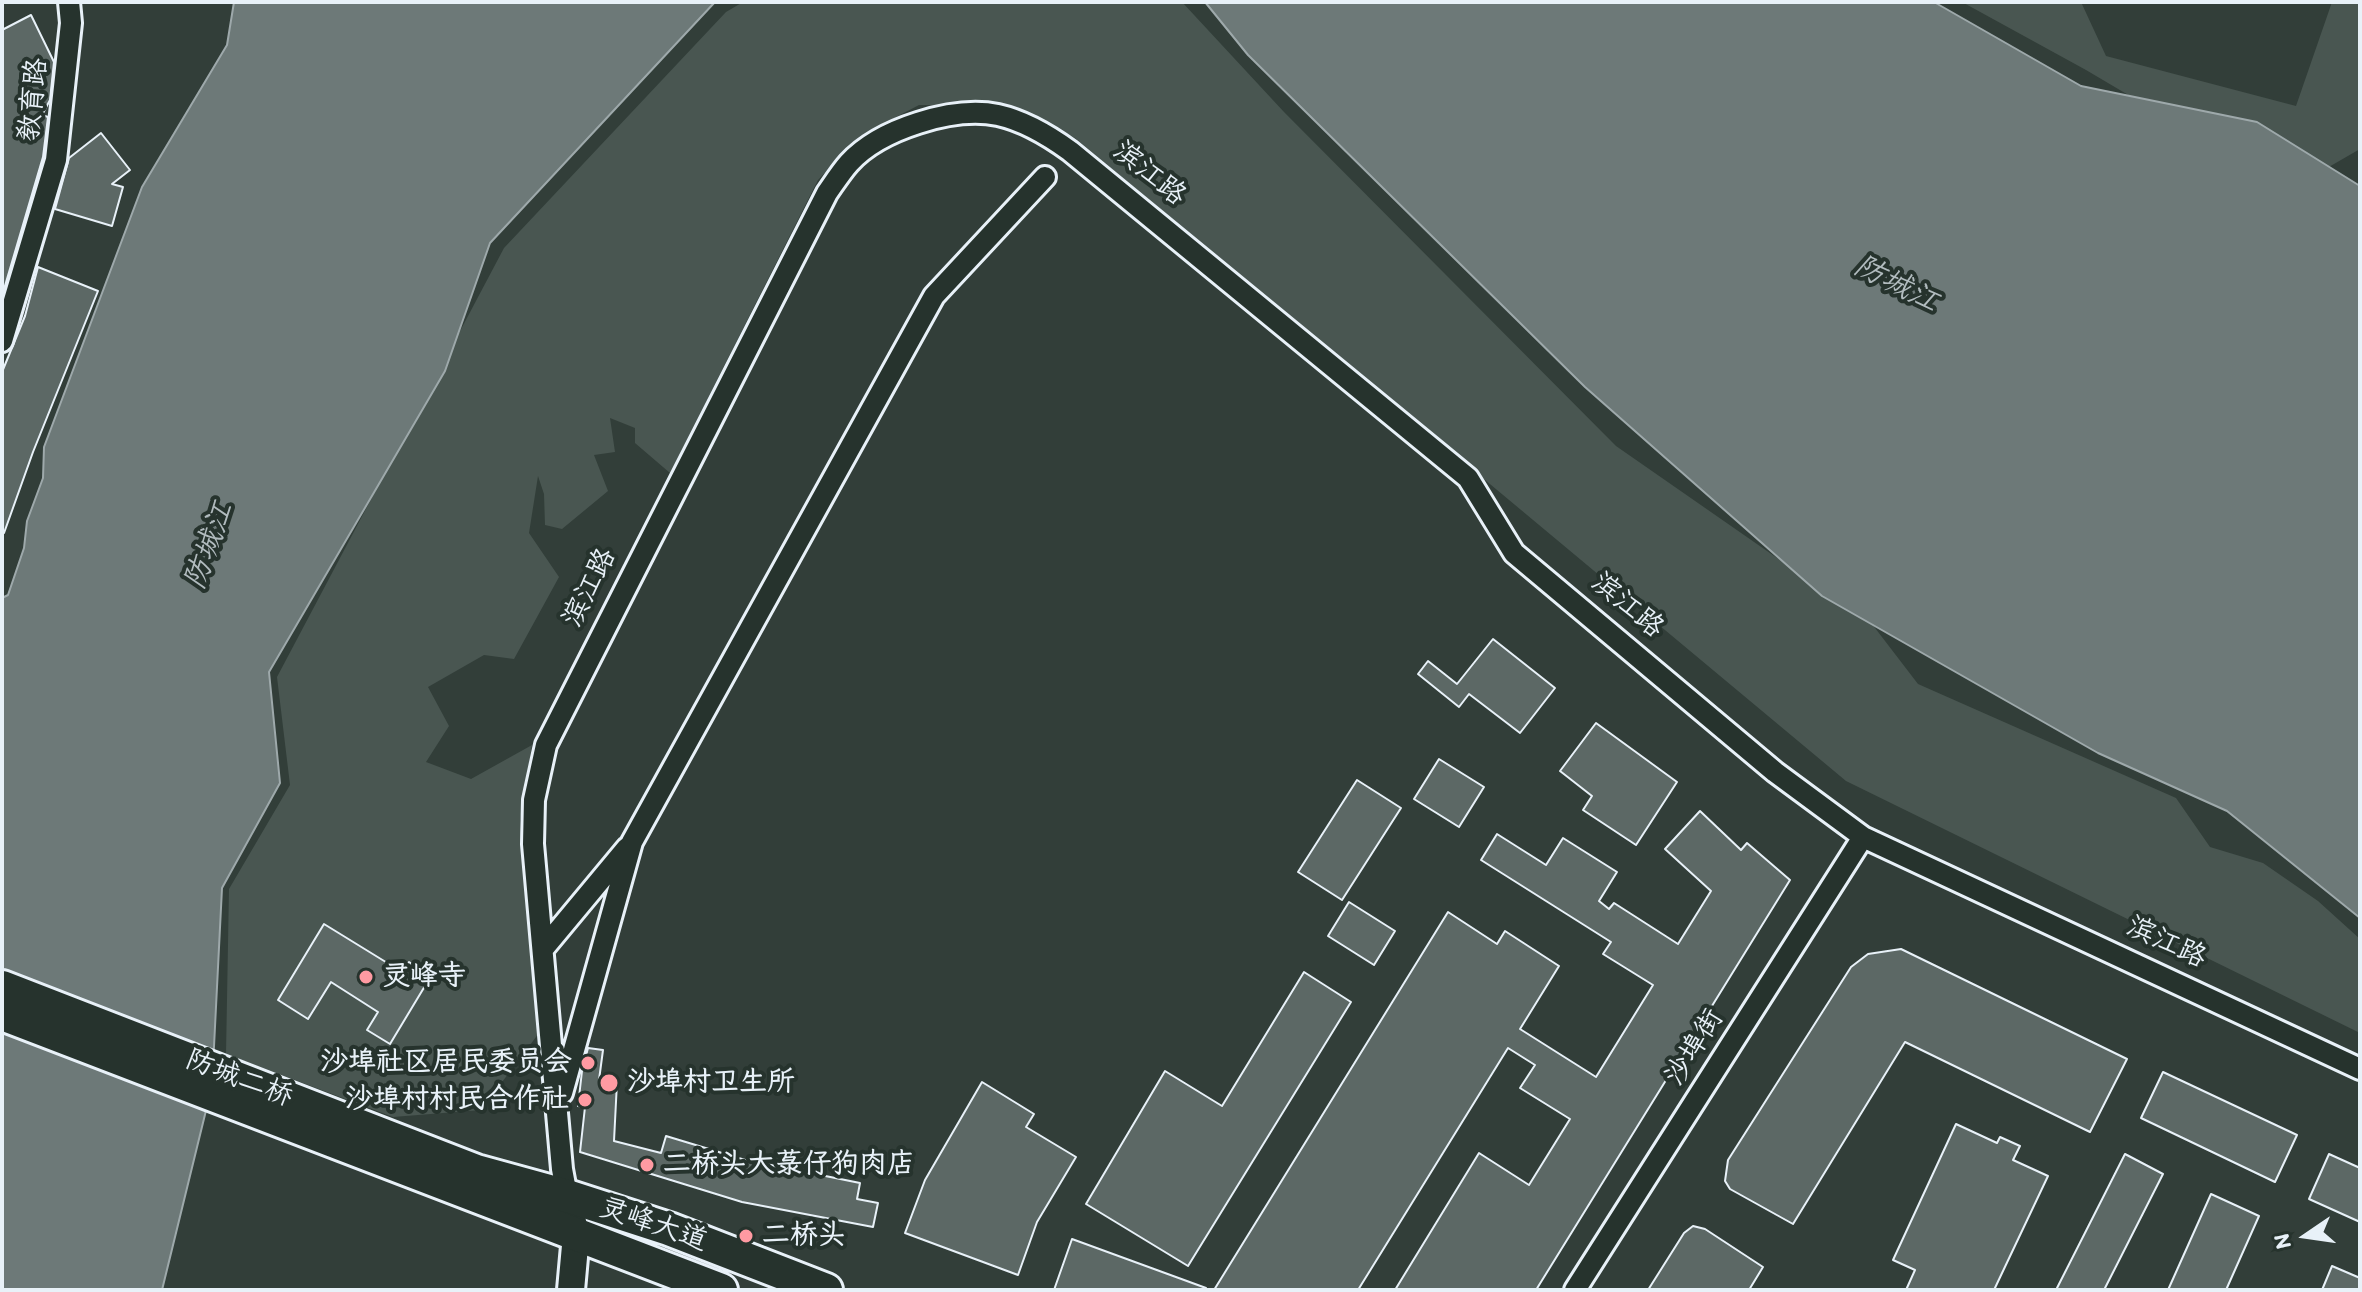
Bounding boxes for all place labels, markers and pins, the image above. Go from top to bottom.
place label: 灵峰寺 [382,960,466,994]
marker: 灵峰寺 [357,968,375,986]
place label: 沙埠社区居民委员会 [320,1046,572,1080]
marker: 沙埠社区居民委员会 [579,1054,597,1072]
place label: 沙埠村卫生所 [627,1066,795,1100]
marker: 沙埠村卫生所 [598,1072,620,1094]
place label: 沙埠村村民合作社 [345,1083,569,1117]
marker: 沙埠村村民合作社 [576,1091,594,1109]
place label: 二桥头大菉仔狗肉店 [663,1148,915,1182]
marker: 二桥头大菉仔狗肉店 [638,1156,656,1174]
place label: 二桥头 [762,1219,846,1253]
marker: 二桥头 [737,1227,755,1245]

